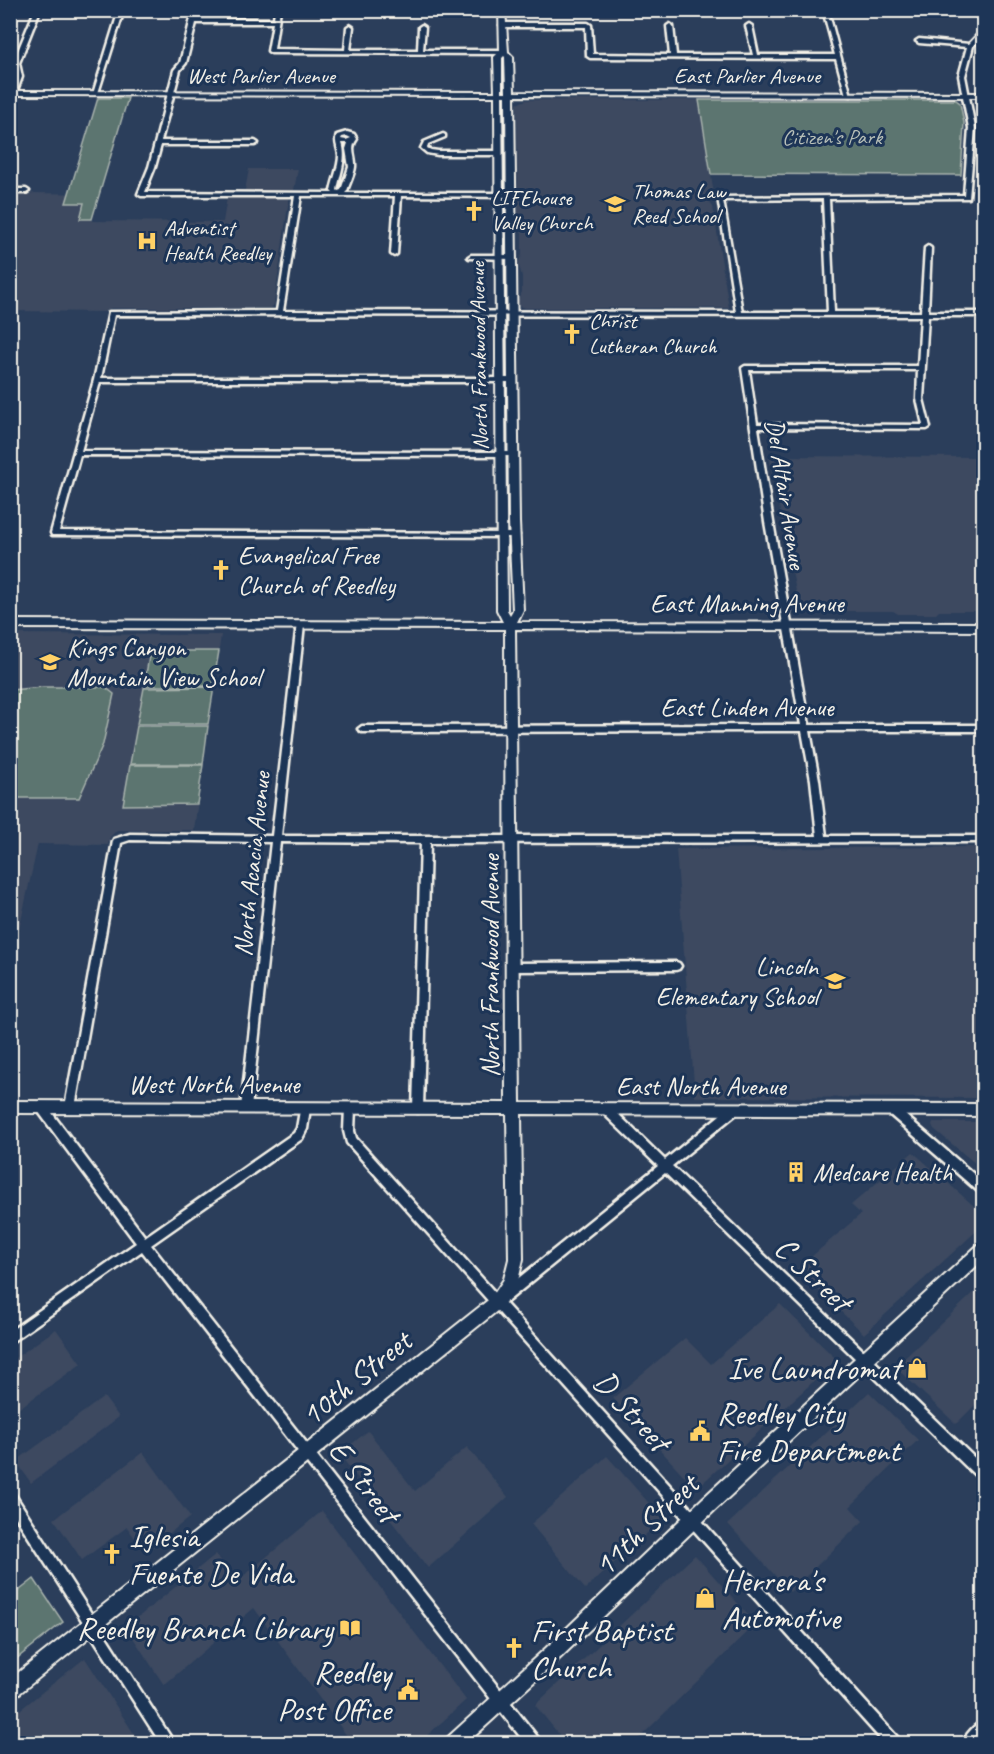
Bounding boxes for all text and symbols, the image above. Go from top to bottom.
street label: West Parlier Avenue [187,62,337,90]
street label: East Parlier Avenue [674,62,822,90]
park label: Citizen's Park [782,123,884,151]
place label: Thomas Law Reed School [632,177,727,230]
place label: LIFEhouse Valley Church [491,184,595,237]
school or university icon: Thomas Law Reed School [603,192,627,216]
church icon: LIFEhouse Valley Church [462,199,486,223]
place label: Adventist Health Reedley [164,214,274,267]
hospital icon: Adventist Health Reedley [135,229,159,253]
street label: North Frankwood Avenue [463,260,495,450]
place label: Christ Lutheran Church [589,307,717,360]
church icon: Christ Lutheran Church [560,322,584,346]
street label: Del Altair Avenue [758,417,814,573]
place label: Evangelical Free Church of Reedley [238,539,397,602]
church icon: Evangelical Free Church of Reedley [209,558,233,582]
street label: East Manning Avenue [650,587,845,620]
place label: Kings Canyon Mountain View School [67,631,265,694]
school or university icon: Kings Canyon Mountain View School [38,650,62,674]
street label: East Linden Avenue [660,691,835,724]
street label: North Acacia Avenue [226,769,278,958]
street label: North Frankwood Avenue [474,853,507,1077]
place label: Lincoln Elementary School [656,950,823,1013]
school or university icon: Lincoln Elementary School [823,969,847,993]
street label: West North Avenue [128,1068,301,1101]
street label: East North Avenue [616,1070,787,1103]
place label: Medcare Health [813,1156,954,1189]
building icon: Medcare Health [784,1160,808,1184]
street label: C Street [766,1227,863,1324]
street label: 10th Street [292,1319,422,1435]
place label: Ive Laundromat [728,1348,904,1389]
shop icon: Ive Laundromat [905,1356,929,1380]
street label: D Street [585,1362,682,1463]
place label: Reedley City Fire Department [717,1393,903,1471]
public building icon: Reedley City Fire Department [688,1419,712,1443]
street label: E Street [319,1431,411,1535]
street label: 11th Street [585,1462,710,1585]
place label: Iglesia Fuente De Vida [129,1516,296,1594]
church icon: Iglesia Fuente De Vida [100,1542,124,1566]
place label: Herrera's Automotive [722,1560,843,1638]
shop icon: Herrera's Automotive [693,1586,717,1610]
place label: Reedley Branch Library [77,1608,335,1649]
place label: First Baptist Church [531,1610,675,1688]
library icon: Reedley Branch Library [338,1616,362,1640]
church icon: First Baptist Church [502,1636,526,1660]
place label: Reedley Post Office [277,1652,394,1730]
public building icon: Reedley Post Office [396,1678,420,1702]

